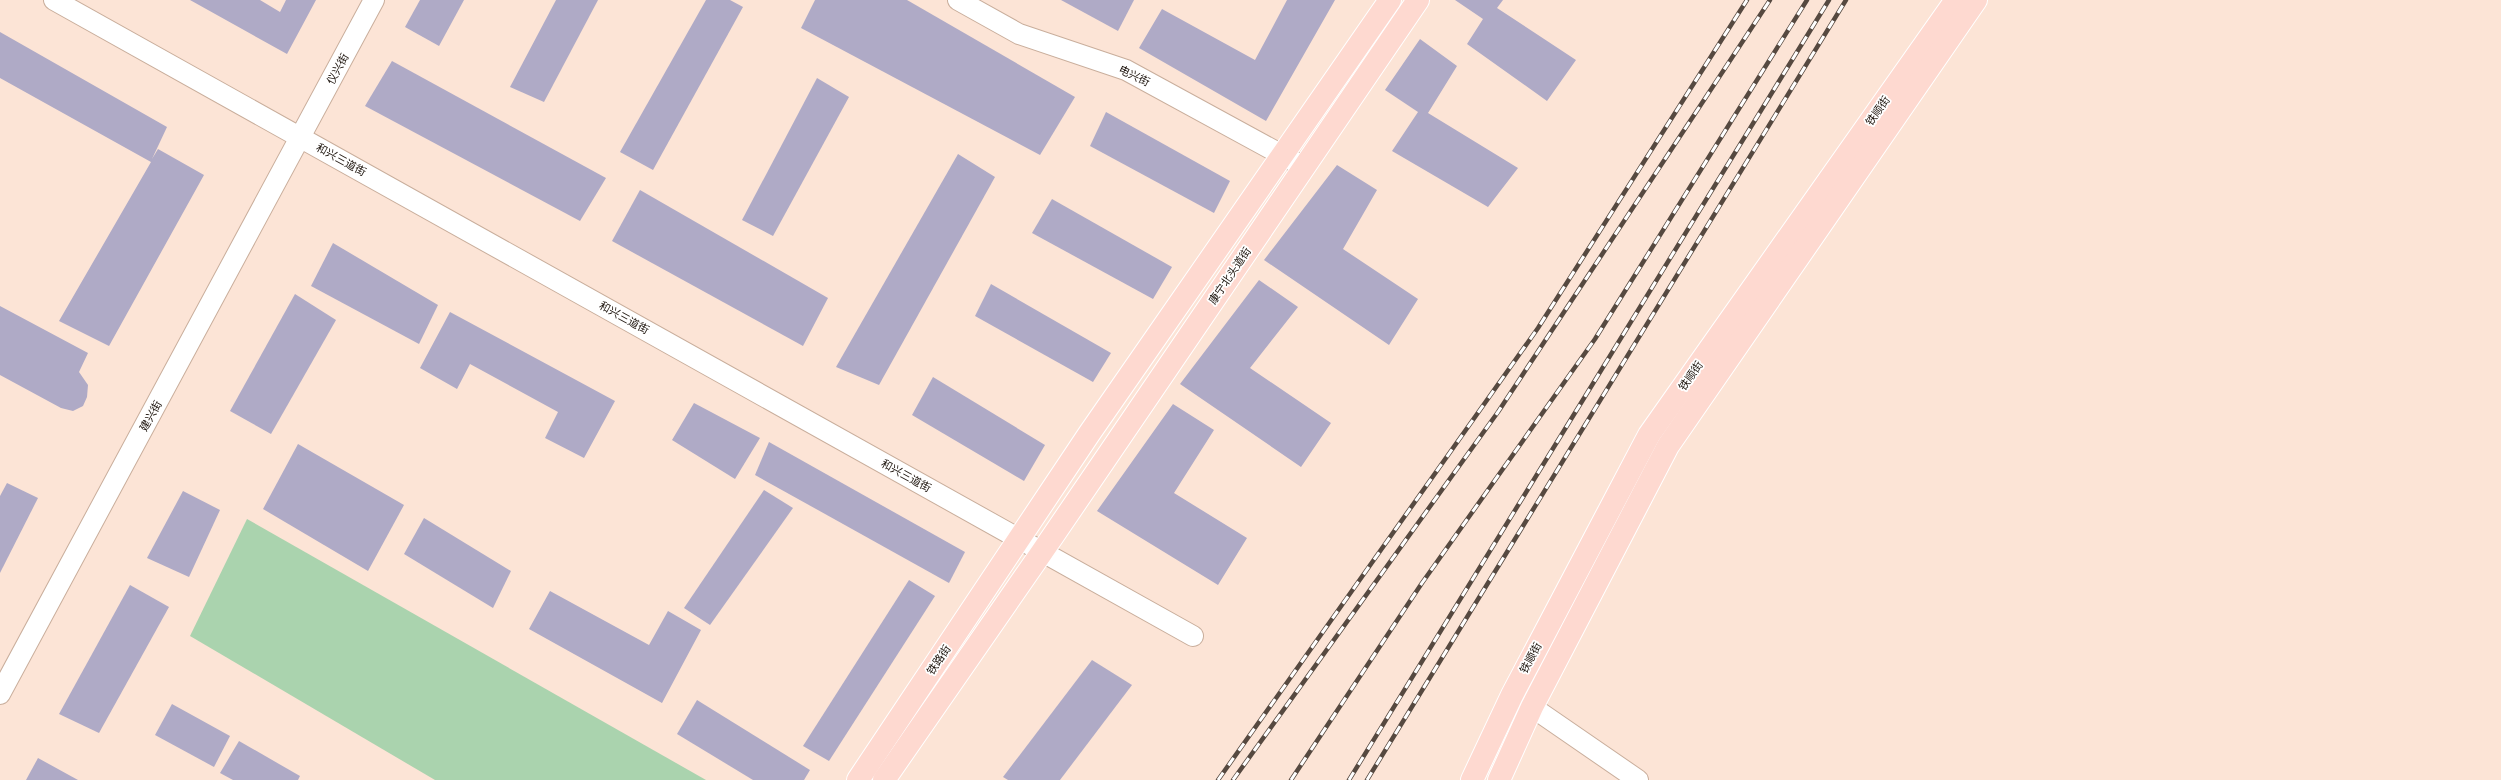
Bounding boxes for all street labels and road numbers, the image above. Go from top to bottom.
street label: 仪兴街 [325,51,351,87]
street label: 电兴街 [1116,63,1152,89]
street label: 铁顺街 [1863,94,1893,128]
street label: 和兴三道街 [314,141,368,179]
street label: 康宁北头道街 [1206,245,1254,307]
street label: 和兴三道街 [597,299,651,337]
street label: 铁顺街 [1676,359,1706,393]
street label: 建兴街 [137,398,165,434]
street label: 和兴三道街 [879,457,933,495]
street label: 铁顺街 [1518,640,1544,676]
street label: 铁路街 [924,643,954,677]

